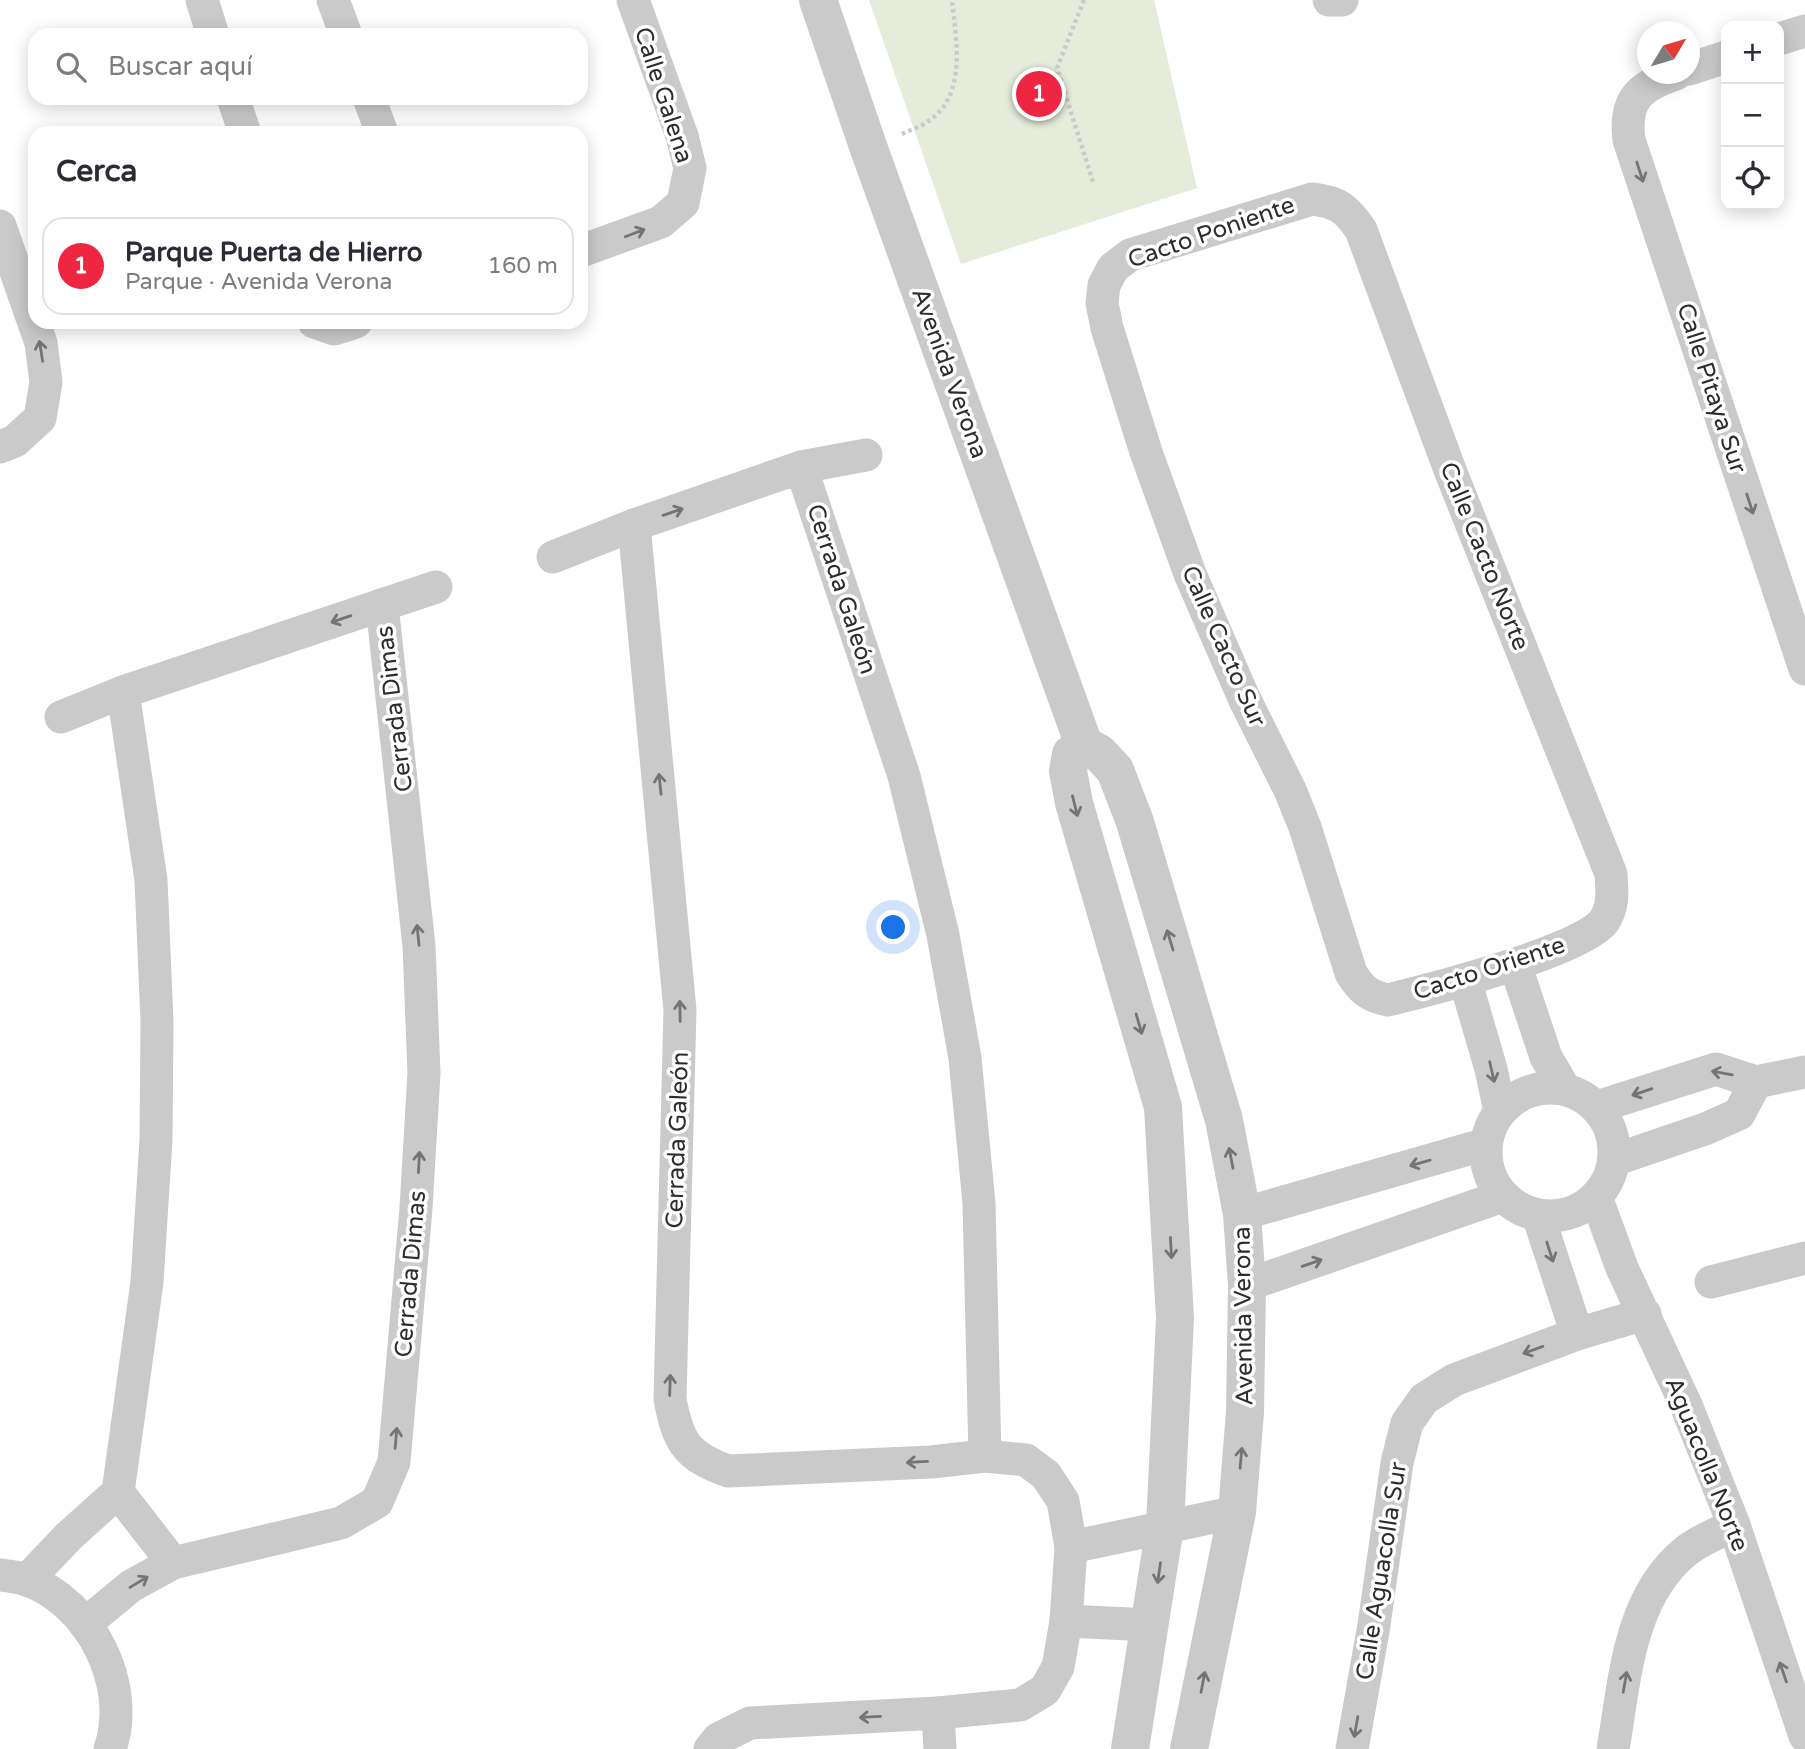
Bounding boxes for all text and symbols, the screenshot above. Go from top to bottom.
north arrow [1637,21,1700,84]
map controls [1721,21,1784,210]
button: + [1721,21,1784,84]
street label: Calle Galena [628,23,699,167]
search box [28,28,588,105]
icon: search [52,48,90,86]
text: Buscar aquí [108,51,253,82]
pin: 1 [1016,68,1062,120]
button: − [1721,84,1784,147]
button: locate [1721,147,1784,210]
text: Cerca [56,153,137,190]
one-way arrow [1635,161,1647,183]
street label: Cacto Poniente [1124,190,1298,275]
one-way arrow [624,225,645,238]
text: Parque Puerta de Hierro [125,237,423,268]
text: 1 [74,252,88,280]
text: 160 m [488,252,558,280]
text: Parque · Avenida Verona [125,268,392,296]
street label: Avenida Verona [905,284,994,462]
street label: Calle Pitaya Sur [1670,299,1753,478]
one-way arrow [34,340,47,363]
street label: Calle Cacto Norte [1434,458,1535,654]
one-way arrow [1745,493,1757,515]
street label: Cerrada Galeón [800,500,883,678]
one-way arrow [662,505,684,517]
street label: Calle Cacto Sur [1175,561,1272,732]
one-way arrow [330,613,352,626]
street label: Cerrada Dimas [370,624,419,794]
one-way arrow [653,773,666,796]
one-way arrow [1069,794,1082,817]
your location [876,910,910,944]
one-way arrow [411,924,424,947]
one-way arrow [1163,929,1176,951]
street label: Cacto Oriente [1410,930,1569,1007]
one-way arrow [673,999,686,1022]
one-way arrow [1133,1013,1146,1035]
street label: Cerrada Galeón [660,1051,695,1229]
one-way arrow [1485,1060,1499,1083]
one-way arrow [1711,1065,1734,1079]
one-way arrow [1631,1087,1653,1099]
one-way arrow [1224,1148,1238,1170]
one-way arrow [412,1151,425,1174]
one-way arrow [1409,1158,1431,1171]
street label: Cerrada Dimas [389,1189,432,1359]
street label: Avenida Verona [1227,1226,1260,1406]
one-way arrow [1164,1236,1177,1259]
one-way arrow [1544,1241,1557,1263]
one-way arrow [1300,1256,1322,1268]
one-way arrow [1523,1345,1545,1358]
street label: Aguacolla Norte [1658,1373,1755,1555]
one-way arrow [664,1374,677,1397]
one-way arrow [390,1427,403,1450]
one-way arrow [1235,1447,1248,1470]
one-way arrow [906,1456,929,1469]
street label: Calle Aguacolla Sur [1350,1459,1413,1682]
one-way arrow [1152,1561,1165,1584]
one-way arrow [129,1575,149,1589]
one-way arrow [1776,1661,1788,1683]
one-way arrow [1196,1671,1210,1694]
one-way arrow [1619,1671,1632,1694]
one-way arrow [859,1711,882,1724]
one-way arrow [1349,1715,1362,1738]

